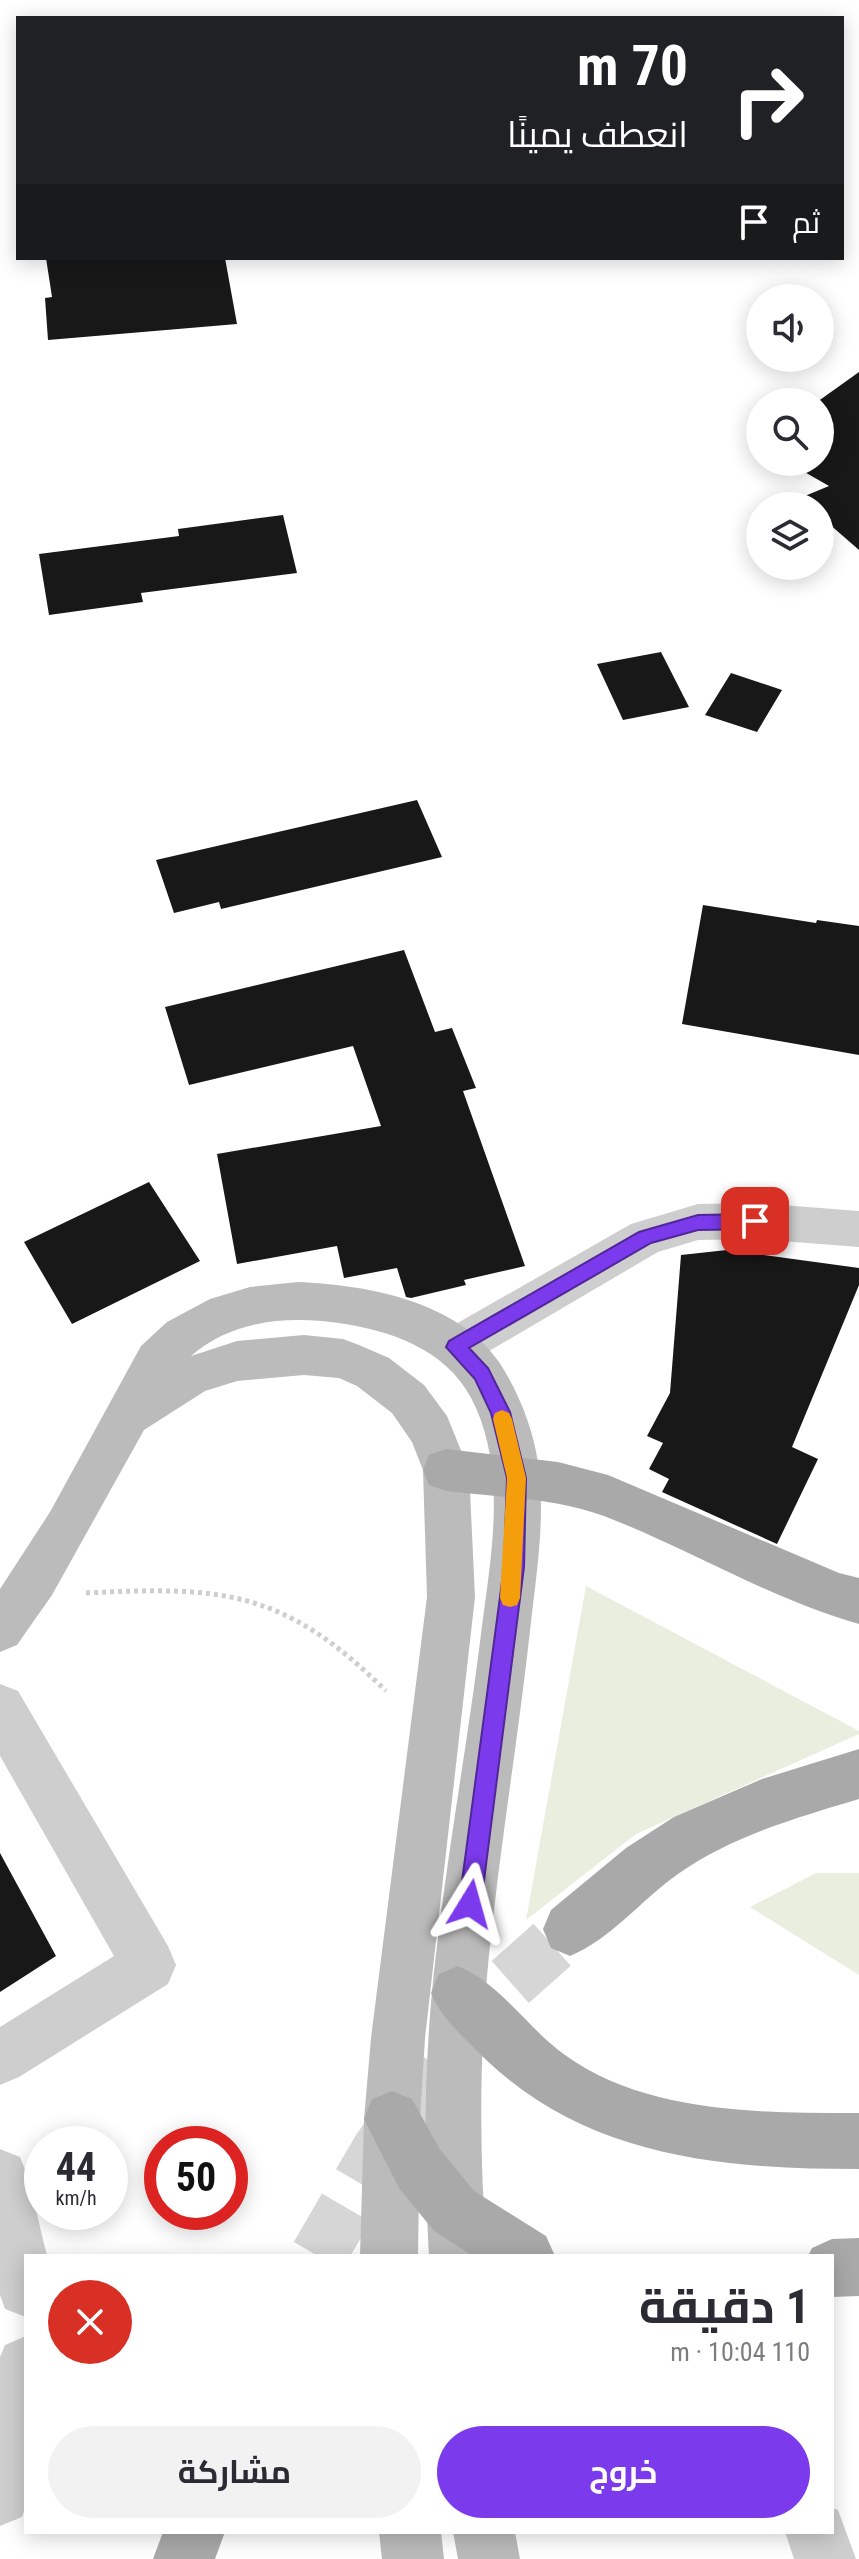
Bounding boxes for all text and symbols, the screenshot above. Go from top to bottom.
text: 70 m [577,33,688,99]
icon: right [716,48,820,152]
text: انعطف يمينًا [507,114,688,156]
icon: arrive [732,200,776,244]
text: ثم [792,205,820,240]
map controls [746,284,834,580]
button: sound [746,284,834,372]
button: search [746,388,834,476]
button: layers [746,492,834,580]
pin [721,1187,789,1255]
icon: arrive [733,1199,777,1243]
position arrow [428,1862,512,1946]
speed limit sign: 50 [144,2126,248,2230]
text: 44 [56,2144,96,2191]
text: km/h [55,2186,97,2210]
text: 1 دقيقة [639,2278,810,2335]
button: close [48,2280,132,2364]
text: 110 m · 10:04 [670,2337,810,2367]
button: مشاركة [48,2426,421,2518]
button: خروج [437,2426,810,2518]

